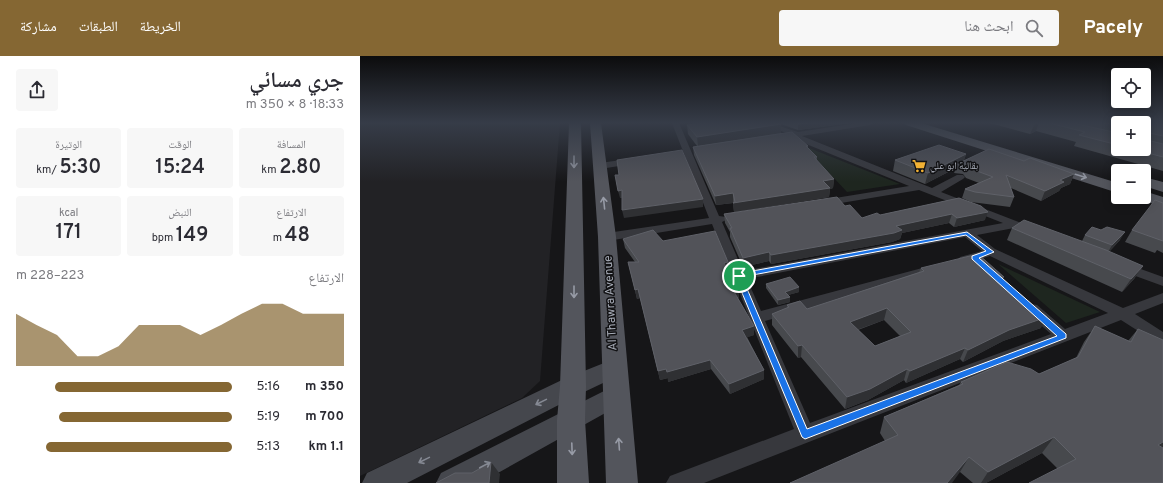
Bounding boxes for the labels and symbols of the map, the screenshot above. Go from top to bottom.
one-way arrow [570,155,578,168]
supermarket icon: بقالية ابو علي [911,158,927,174]
place label: بقالية ابو علي [930,160,979,173]
one-way arrow [1075,173,1088,180]
one-way arrow [600,197,607,210]
street label: Al Thawra Avenue [601,255,621,351]
pin [722,259,756,293]
one-way arrow [570,285,578,298]
one-way arrow [535,399,547,406]
one-way arrow [616,438,623,451]
one-way arrow [568,443,576,456]
one-way arrow [418,456,430,464]
one-way arrow [479,461,491,468]

